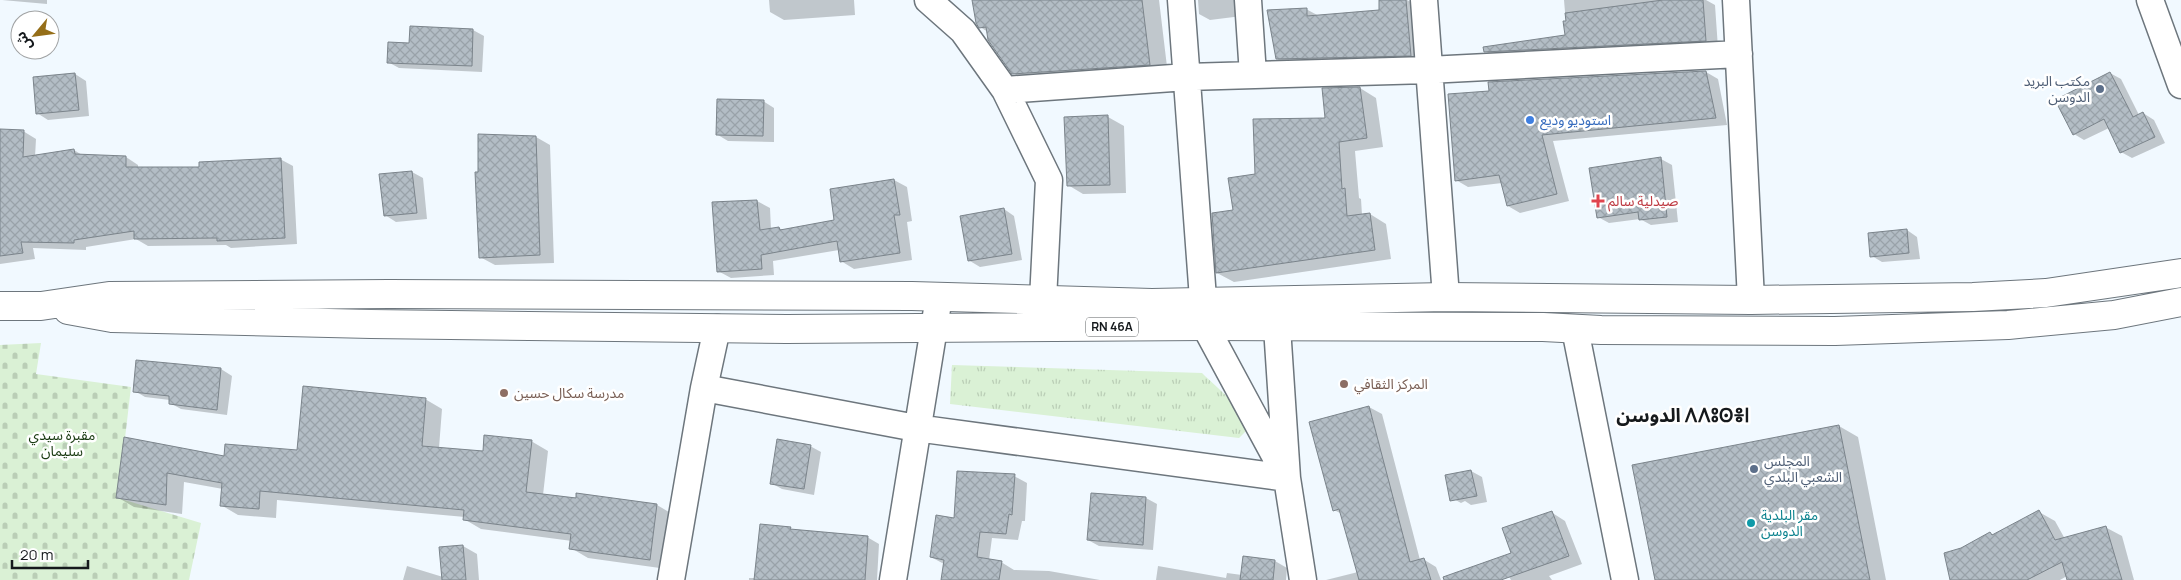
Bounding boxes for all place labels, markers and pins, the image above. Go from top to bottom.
place label: مكتب البريد الدوسن [2024,71,2090,106]
marker: مكتب البريد الدوسن [2094,83,2106,95]
place label: استوديو وديع [1540,110,1611,131]
marker: استوديو وديع [1524,114,1536,126]
place label: صيدلية سالم [1608,191,1679,212]
marker: صيدلية سالم [1592,195,1604,207]
place label: المركز الثقافي [1354,374,1428,395]
marker: المركز الثقافي [1338,378,1350,390]
place label: مدرسة سكال حسين [514,383,624,402]
marker: مدرسة سكال حسين [498,387,510,399]
place label: المجلس الشعبي البلدي [1764,451,1842,488]
marker: المجلس الشعبي البلدي [1748,463,1760,475]
place label: مقر البلدية الدوسن [1761,505,1818,540]
marker: مقر البلدية الدوسن [1745,517,1757,529]

